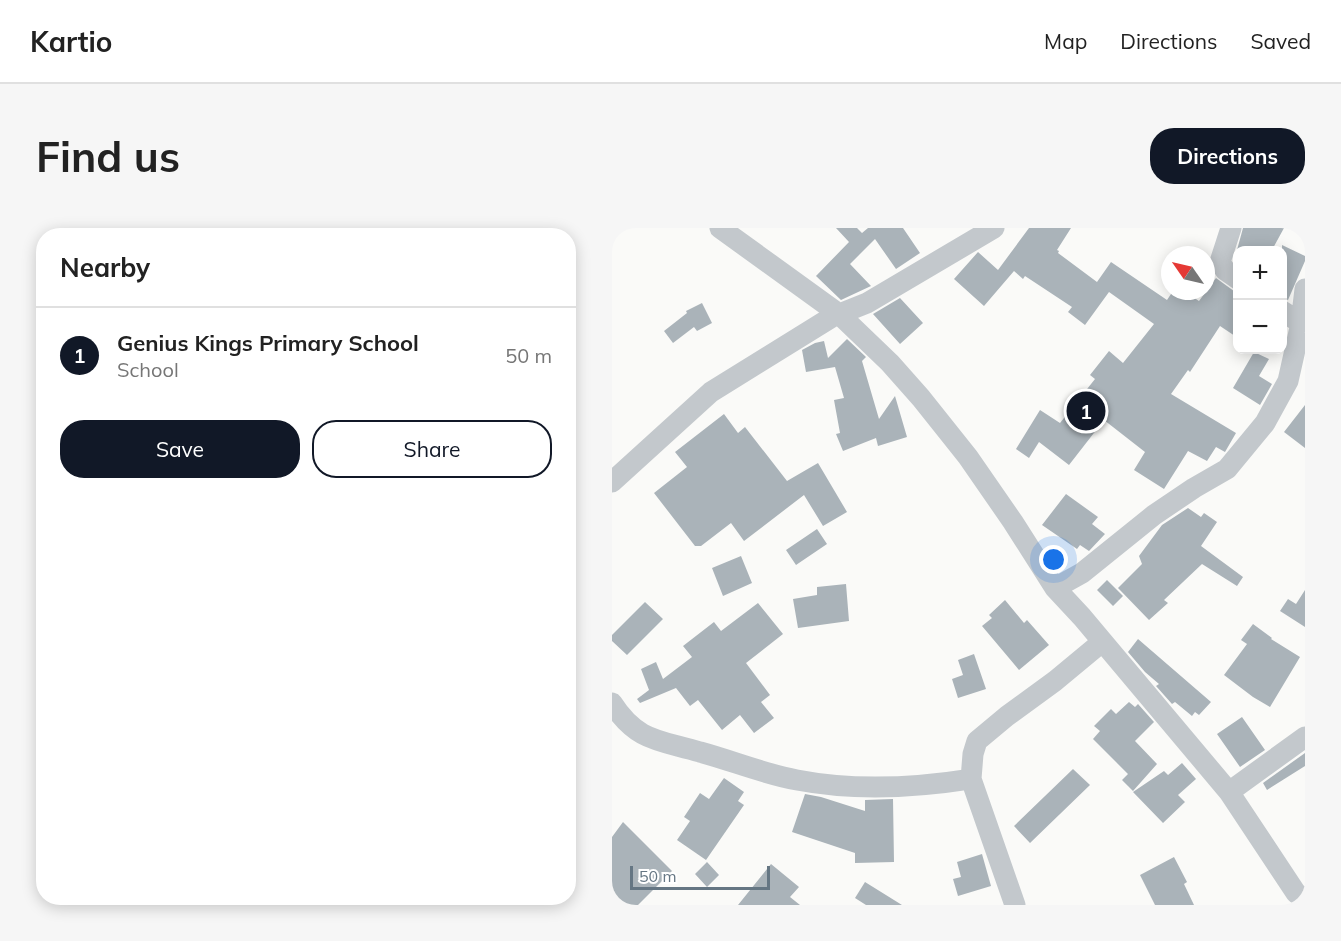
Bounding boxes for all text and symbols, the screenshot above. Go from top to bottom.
text: Kartio [30,24,112,59]
text: Map [1044,28,1087,54]
text: Directions [1120,28,1217,54]
text: Saved [1250,28,1311,54]
button: Directions [1150,128,1305,184]
text: Find us [36,130,180,183]
north arrow [1161,246,1215,300]
map controls [1233,246,1287,354]
button: + [1233,246,1287,300]
text: Nearby [60,251,150,284]
button: − [1233,300,1287,354]
text: Genius Kings Primary School [117,329,419,357]
text: 1 [74,343,86,368]
text: 50 m [505,343,552,368]
text: School [117,357,179,382]
pin: 1 [1066,388,1106,434]
button: Save [60,420,300,478]
button: Share [312,420,552,478]
your location [1039,545,1068,574]
scale bar [630,863,770,890]
text: 50 m [639,866,676,886]

